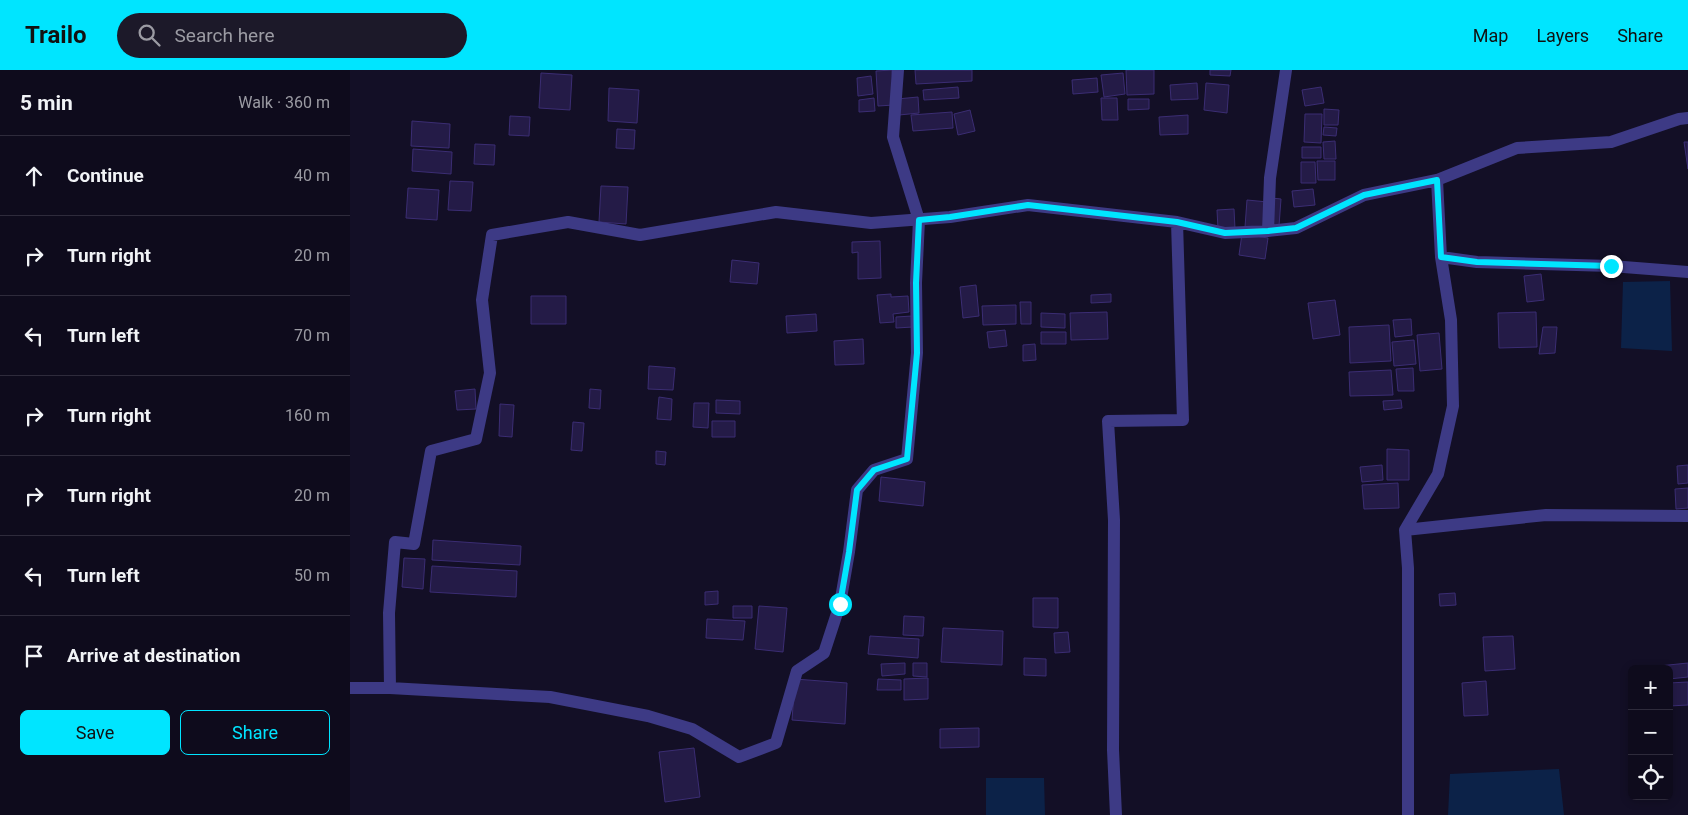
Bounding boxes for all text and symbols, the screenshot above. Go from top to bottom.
search box [117,13,467,58]
text: Trailo [25,21,87,49]
icon: search [135,21,163,49]
text: Search here [175,24,275,47]
text: Map [1473,25,1508,46]
text: Layers [1536,25,1589,46]
text: Share [1617,25,1663,46]
text: 5 min [20,91,73,115]
text: Walk · 360 m [238,93,330,112]
icon: ahead [20,162,48,190]
text: Continue [67,164,144,187]
text: 40 m [294,166,330,185]
icon: right [20,242,48,270]
text: Turn right [67,244,151,267]
text: 20 m [294,246,330,265]
route end [1600,255,1623,278]
icon: left [20,322,48,350]
text: Turn left [67,324,140,347]
text: 70 m [294,326,330,345]
icon: right [20,402,48,430]
text: Turn right [67,404,151,427]
text: 160 m [285,406,330,425]
icon: right [20,482,48,510]
text: Turn right [67,484,151,507]
text: 20 m [294,486,330,505]
icon: left [20,562,48,590]
text: Turn left [67,564,140,587]
text: 50 m [294,566,330,585]
route start [829,593,852,616]
icon: arrive [20,642,48,670]
text: Arrive at destination [67,644,240,667]
map controls [1628,665,1673,800]
button: + [1628,665,1673,710]
button: Save [20,710,170,755]
button: Share [180,710,330,755]
button: − [1628,710,1673,755]
button: locate [1628,755,1673,800]

